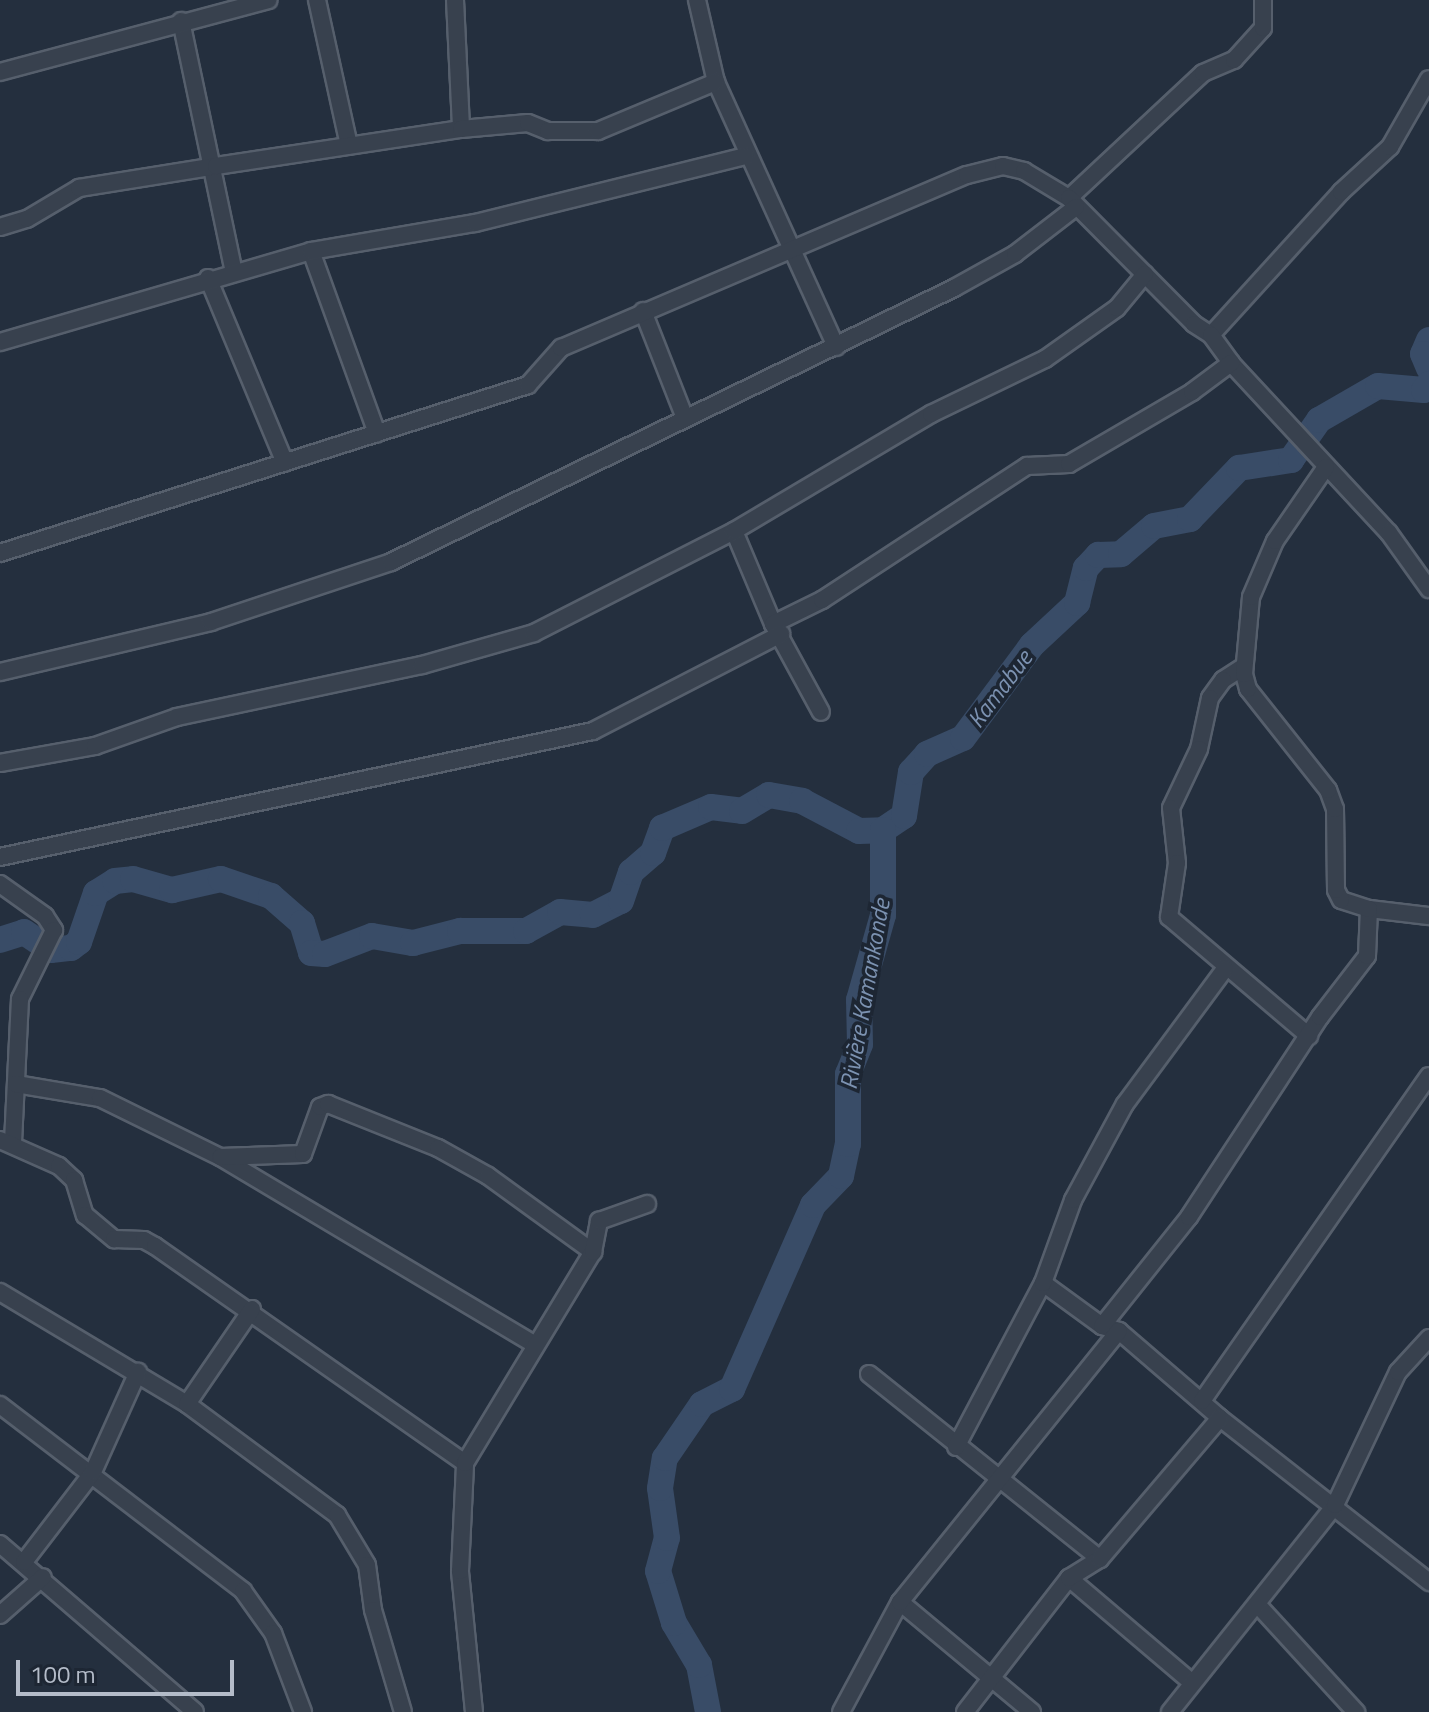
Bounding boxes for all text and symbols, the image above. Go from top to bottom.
water label: Kamabue [962,645,1038,733]
water label: Rivière Kamankonde [834,897,896,1091]
scale bar [20,1644,238,1694]
text: 100 m [30,1656,96,1692]

